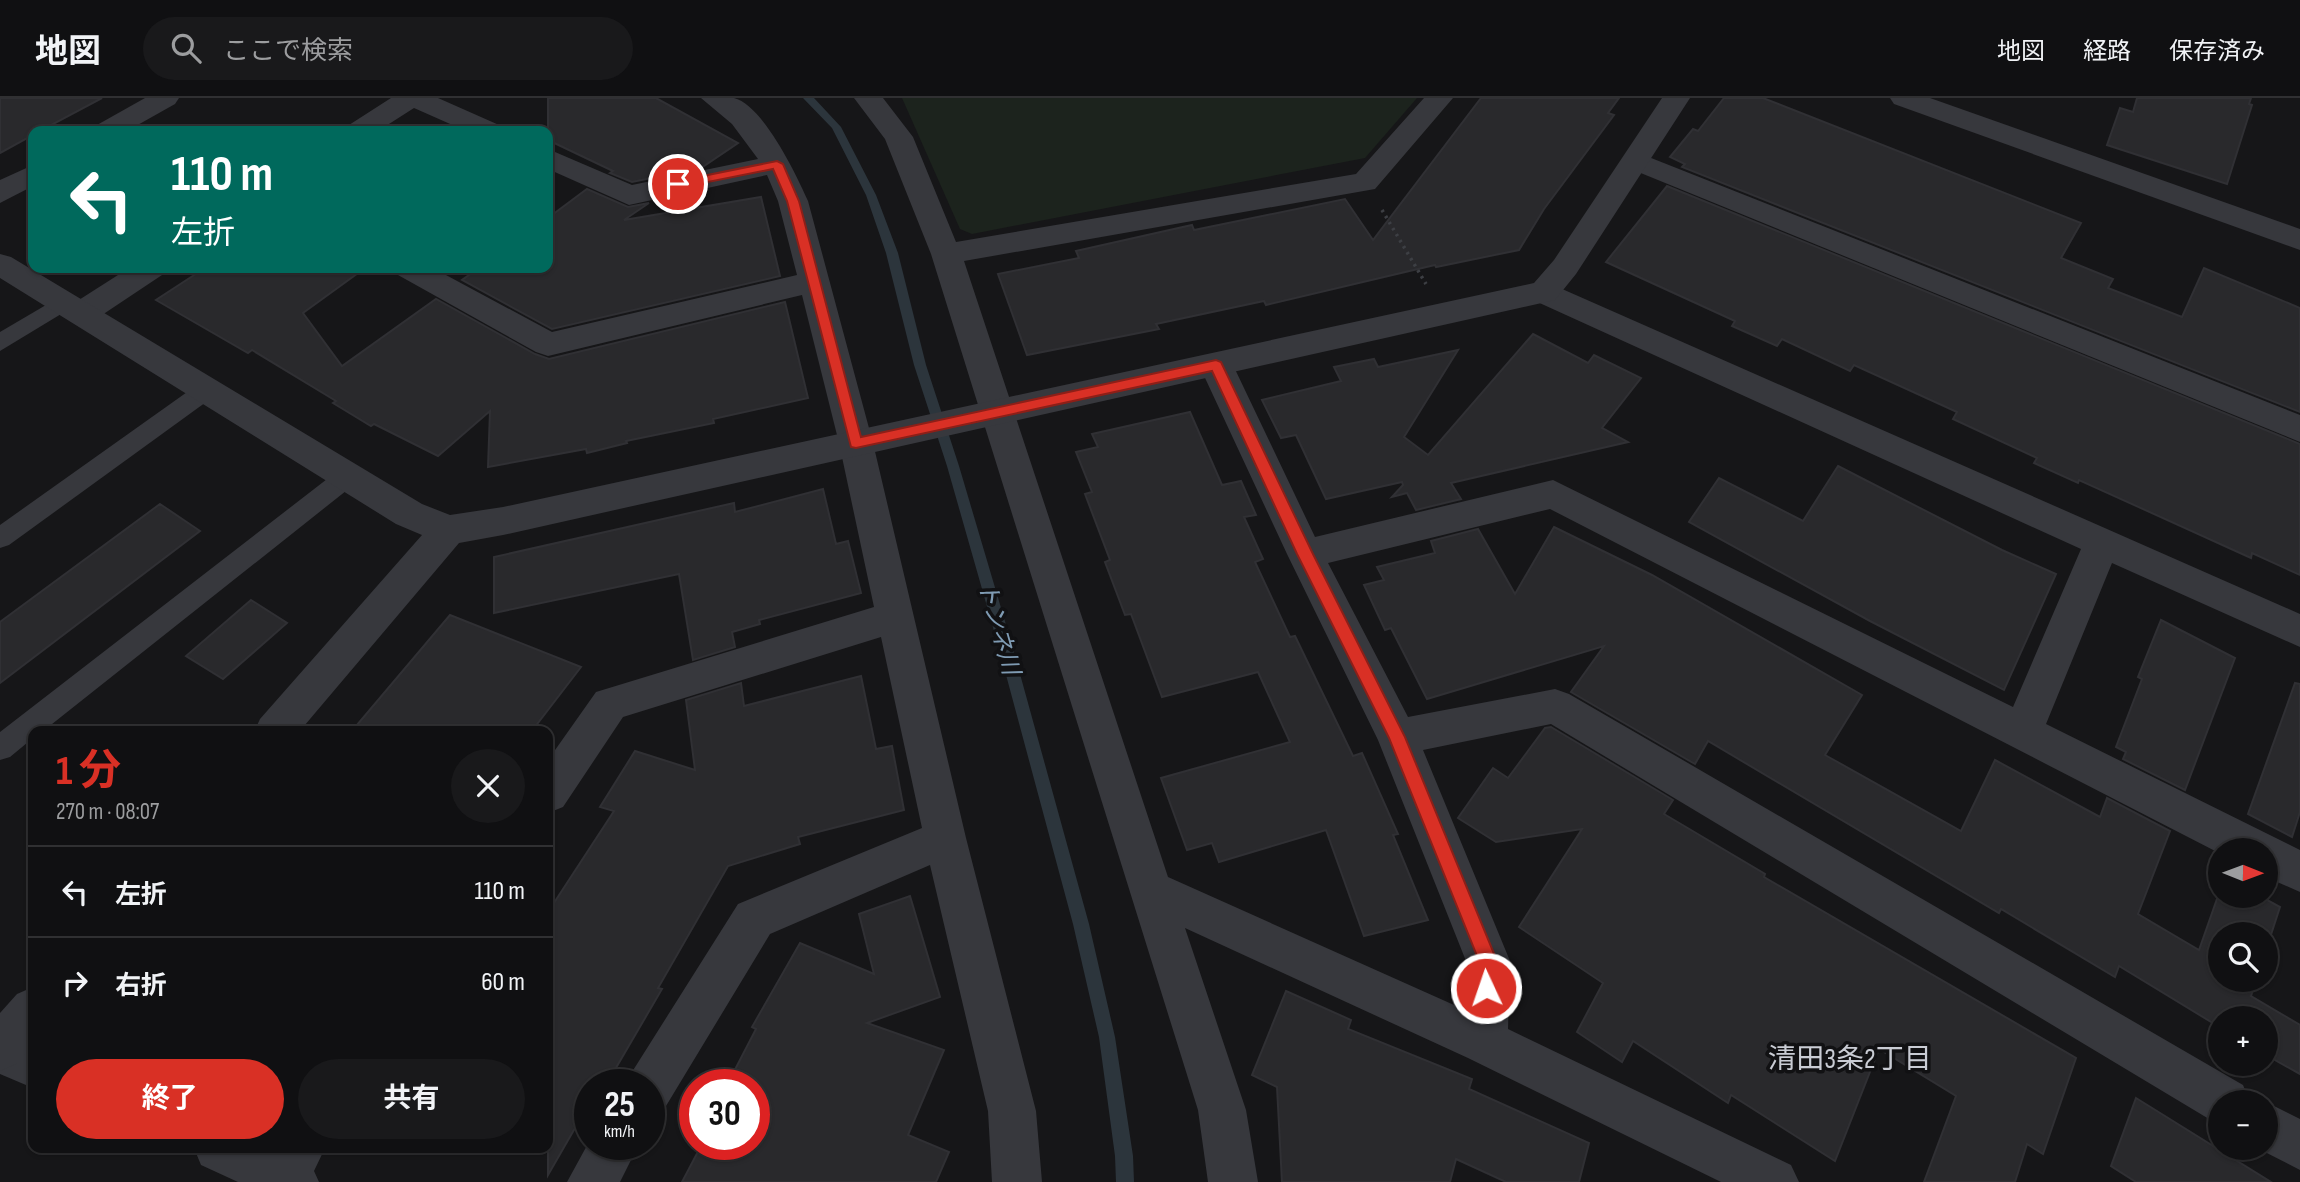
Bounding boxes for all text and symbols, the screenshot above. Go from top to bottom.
search box [143,17,633,80]
icon: search [167,29,205,67]
text: 地図 [35,32,101,72]
text: ここで検索 [223,36,353,67]
text: 地図 [1997,37,2045,66]
text: 経路 [2083,37,2131,66]
text: 保存済み [2169,37,2265,66]
text: 110 m [171,146,273,205]
icon: left [56,154,147,245]
pin [648,154,708,214]
icon: arrive [659,165,697,203]
text: 左折 [171,214,235,253]
water label: トンネ川 [971,578,1026,681]
text: 1 分 [56,746,121,797]
button: close [451,749,525,823]
text: 270 m · 08:07 [56,798,159,826]
north arrow [2208,838,2278,908]
map controls [2208,838,2278,1160]
icon: left [56,873,94,911]
text: 110 m [474,876,525,907]
text: 左折 [115,880,167,911]
button: search [2208,922,2278,992]
position arrow [1449,951,1523,1025]
icon: right [56,964,94,1002]
text: 60 m [481,967,525,998]
text: 右折 [115,971,167,1002]
button: + [2208,1006,2278,1076]
district label: 清田3条2丁目 [1768,1043,1932,1076]
button: 終了 [56,1059,284,1139]
button: 共有 [298,1059,525,1139]
speed limit sign: 30 [679,1069,770,1160]
text: 25 [604,1084,635,1127]
button: − [2208,1090,2278,1160]
text: km/h [604,1121,635,1142]

